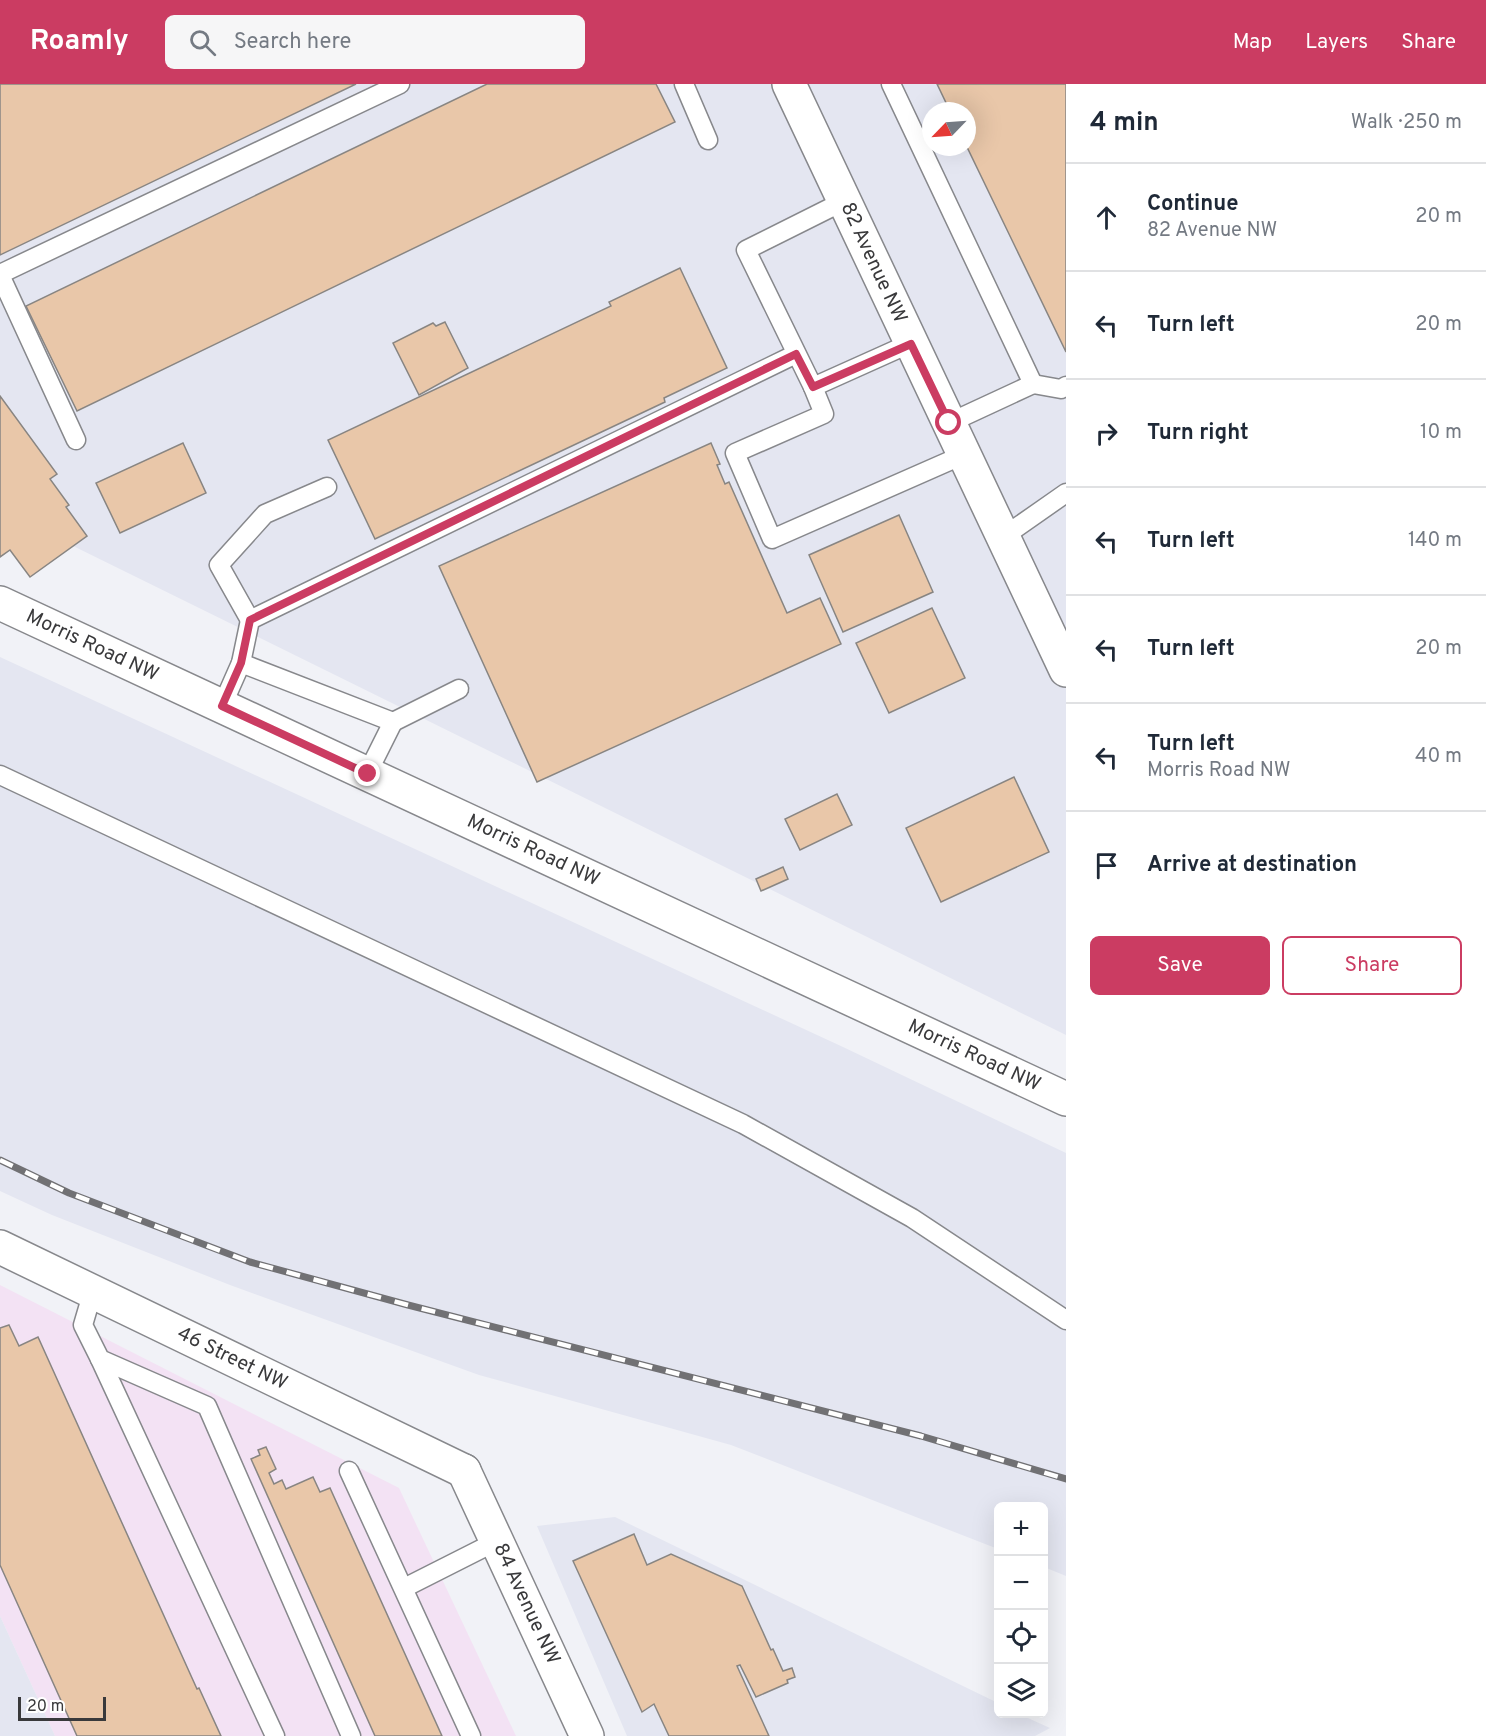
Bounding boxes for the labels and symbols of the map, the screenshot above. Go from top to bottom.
north arrow [922,102,976,156]
street label: 82 Avenue NW [834,198,912,328]
route start [935,409,961,435]
street label: Morris Road NW [21,604,163,688]
route end [354,760,380,786]
street label: Morris Road NW [462,809,604,893]
street label: Morris Road NW [903,1014,1045,1098]
street label: 46 Street NW [173,1321,291,1397]
street label: 84 Avenue NW [487,1539,565,1669]
scale bar [18,1694,106,1722]

